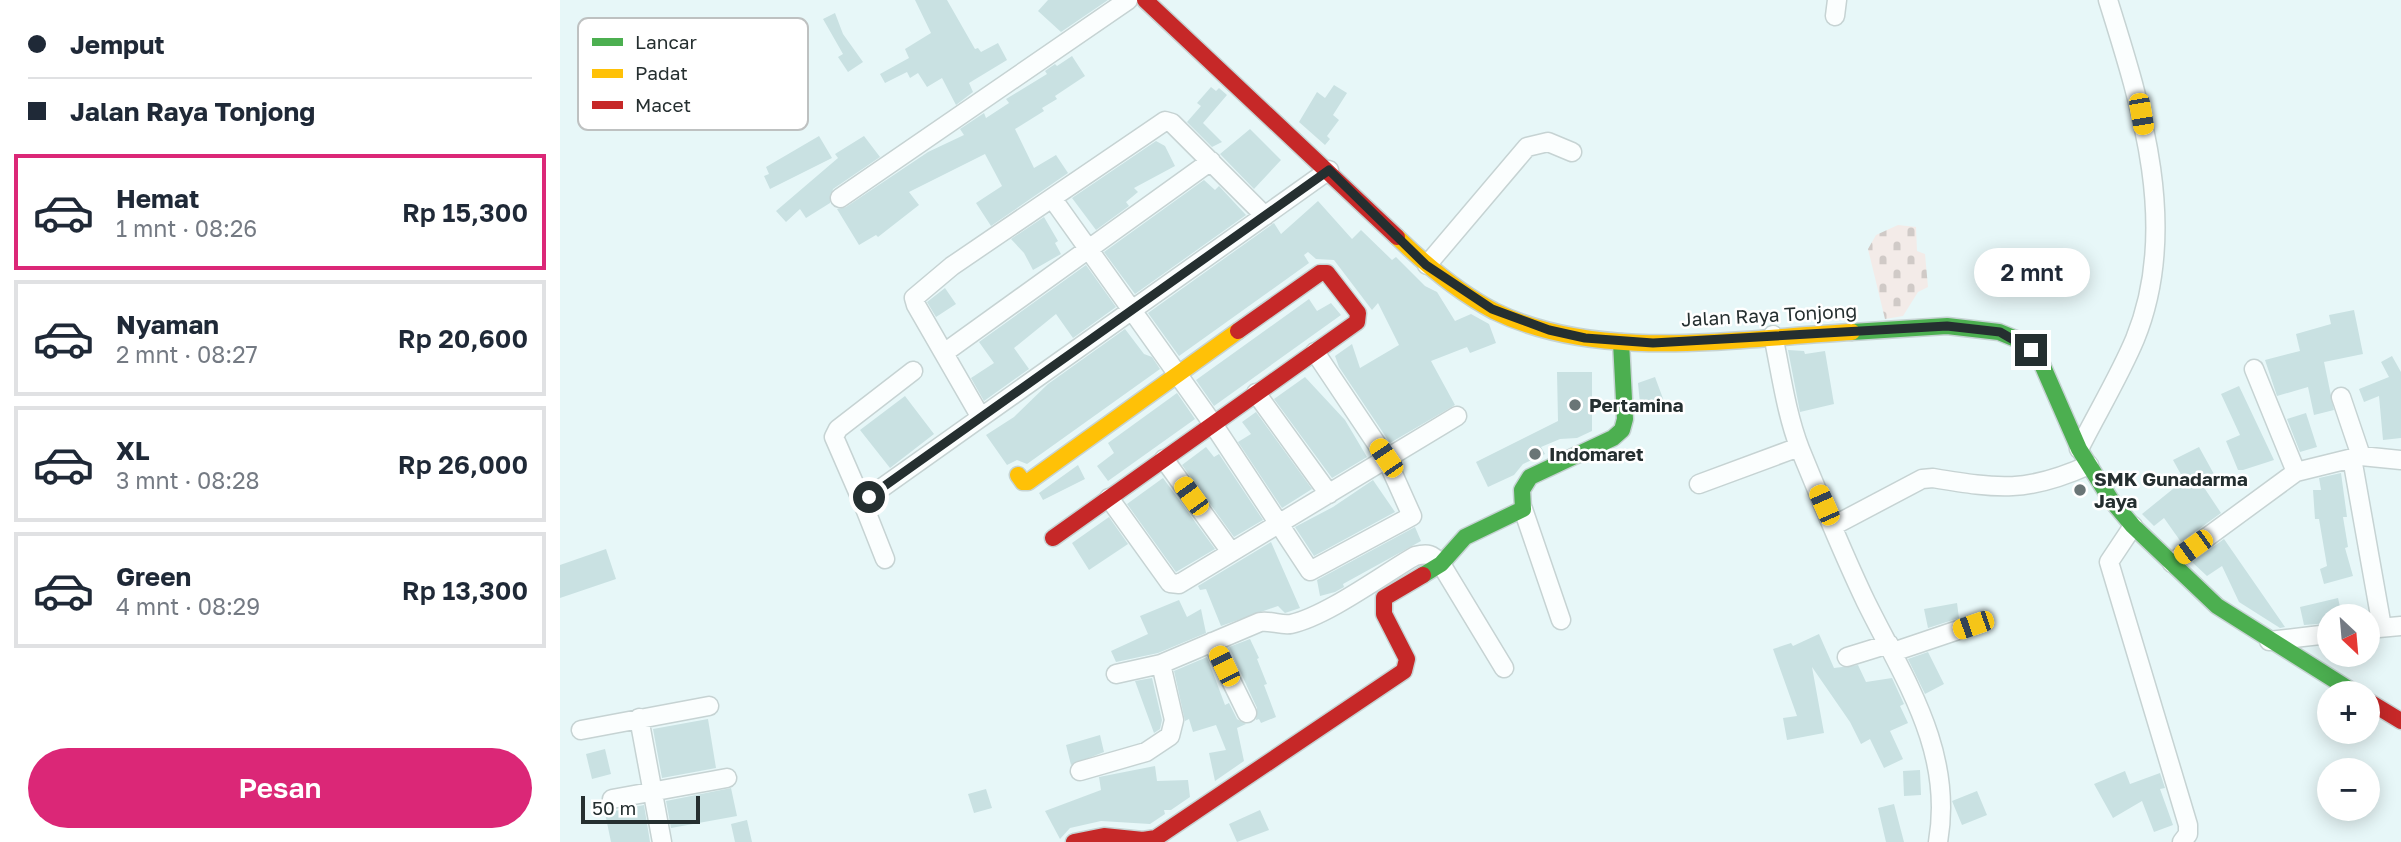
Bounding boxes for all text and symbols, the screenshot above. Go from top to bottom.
legend [578,18,808,130]
text: Jemput [70,29,165,60]
text: Lancar [635,30,698,53]
text: Padat [635,61,688,84]
car [2128,91,2155,137]
text: Macet [635,93,691,116]
text: Jalan Raya Tonjong [70,96,315,127]
icon: car [32,181,95,244]
text: Hemat [116,183,199,214]
text: Rp 15,300 [402,197,528,228]
text: 1 mnt · 08:26 [116,214,257,242]
callout: 2 mnt [1973,248,2089,298]
text: 2 mnt [2001,258,2063,286]
street label: Jalan Raya Tonjong [1680,298,1858,331]
icon: car [32,307,95,370]
text: Nyaman [116,309,219,340]
text: Rp 20,600 [398,323,528,354]
route end [2015,334,2047,366]
text: 2 mnt · 08:27 [116,340,258,368]
place label: Pertamina [1589,393,1684,416]
marker: Pertamina [1567,397,1583,413]
icon: car [32,433,95,496]
text: XL [116,435,150,466]
car [1366,435,1407,481]
place label: Indomaret [1549,442,1644,465]
marker: Indomaret [1527,446,1543,462]
text: Rp 26,000 [398,449,528,480]
text: 3 mnt · 08:28 [116,466,260,494]
place label: SMK Gunadarma Jaya [2094,467,2248,512]
car [1171,473,1212,519]
route start [853,481,885,513]
car [1806,482,1843,528]
marker: SMK Gunadarma Jaya [2072,482,2088,498]
car [2170,526,2217,568]
icon: car [32,559,95,622]
text: Green [116,561,191,592]
text: Rp 13,300 [402,575,528,606]
text: 4 mnt · 08:29 [116,592,260,620]
north arrow [2317,604,2380,667]
map controls [2317,604,2380,821]
car [1950,608,1997,642]
car [1206,643,1243,689]
button: + [2317,681,2380,744]
button: Pesan [28,748,532,828]
button: − [2317,758,2380,821]
scale bar [581,793,700,825]
text: 50 m [592,796,636,819]

